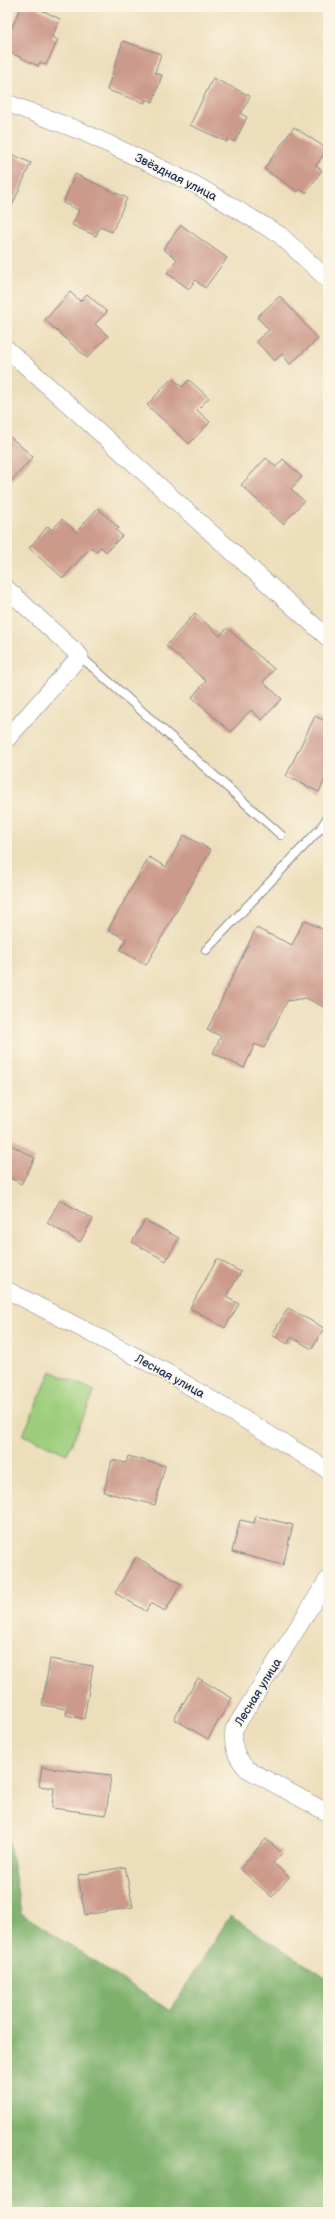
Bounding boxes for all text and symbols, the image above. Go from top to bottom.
street label: Звёздная улица [132,150,219,205]
street label: Лесная улица [131,1351,207,1402]
street label: Лесная улица [231,1656,285,1730]

